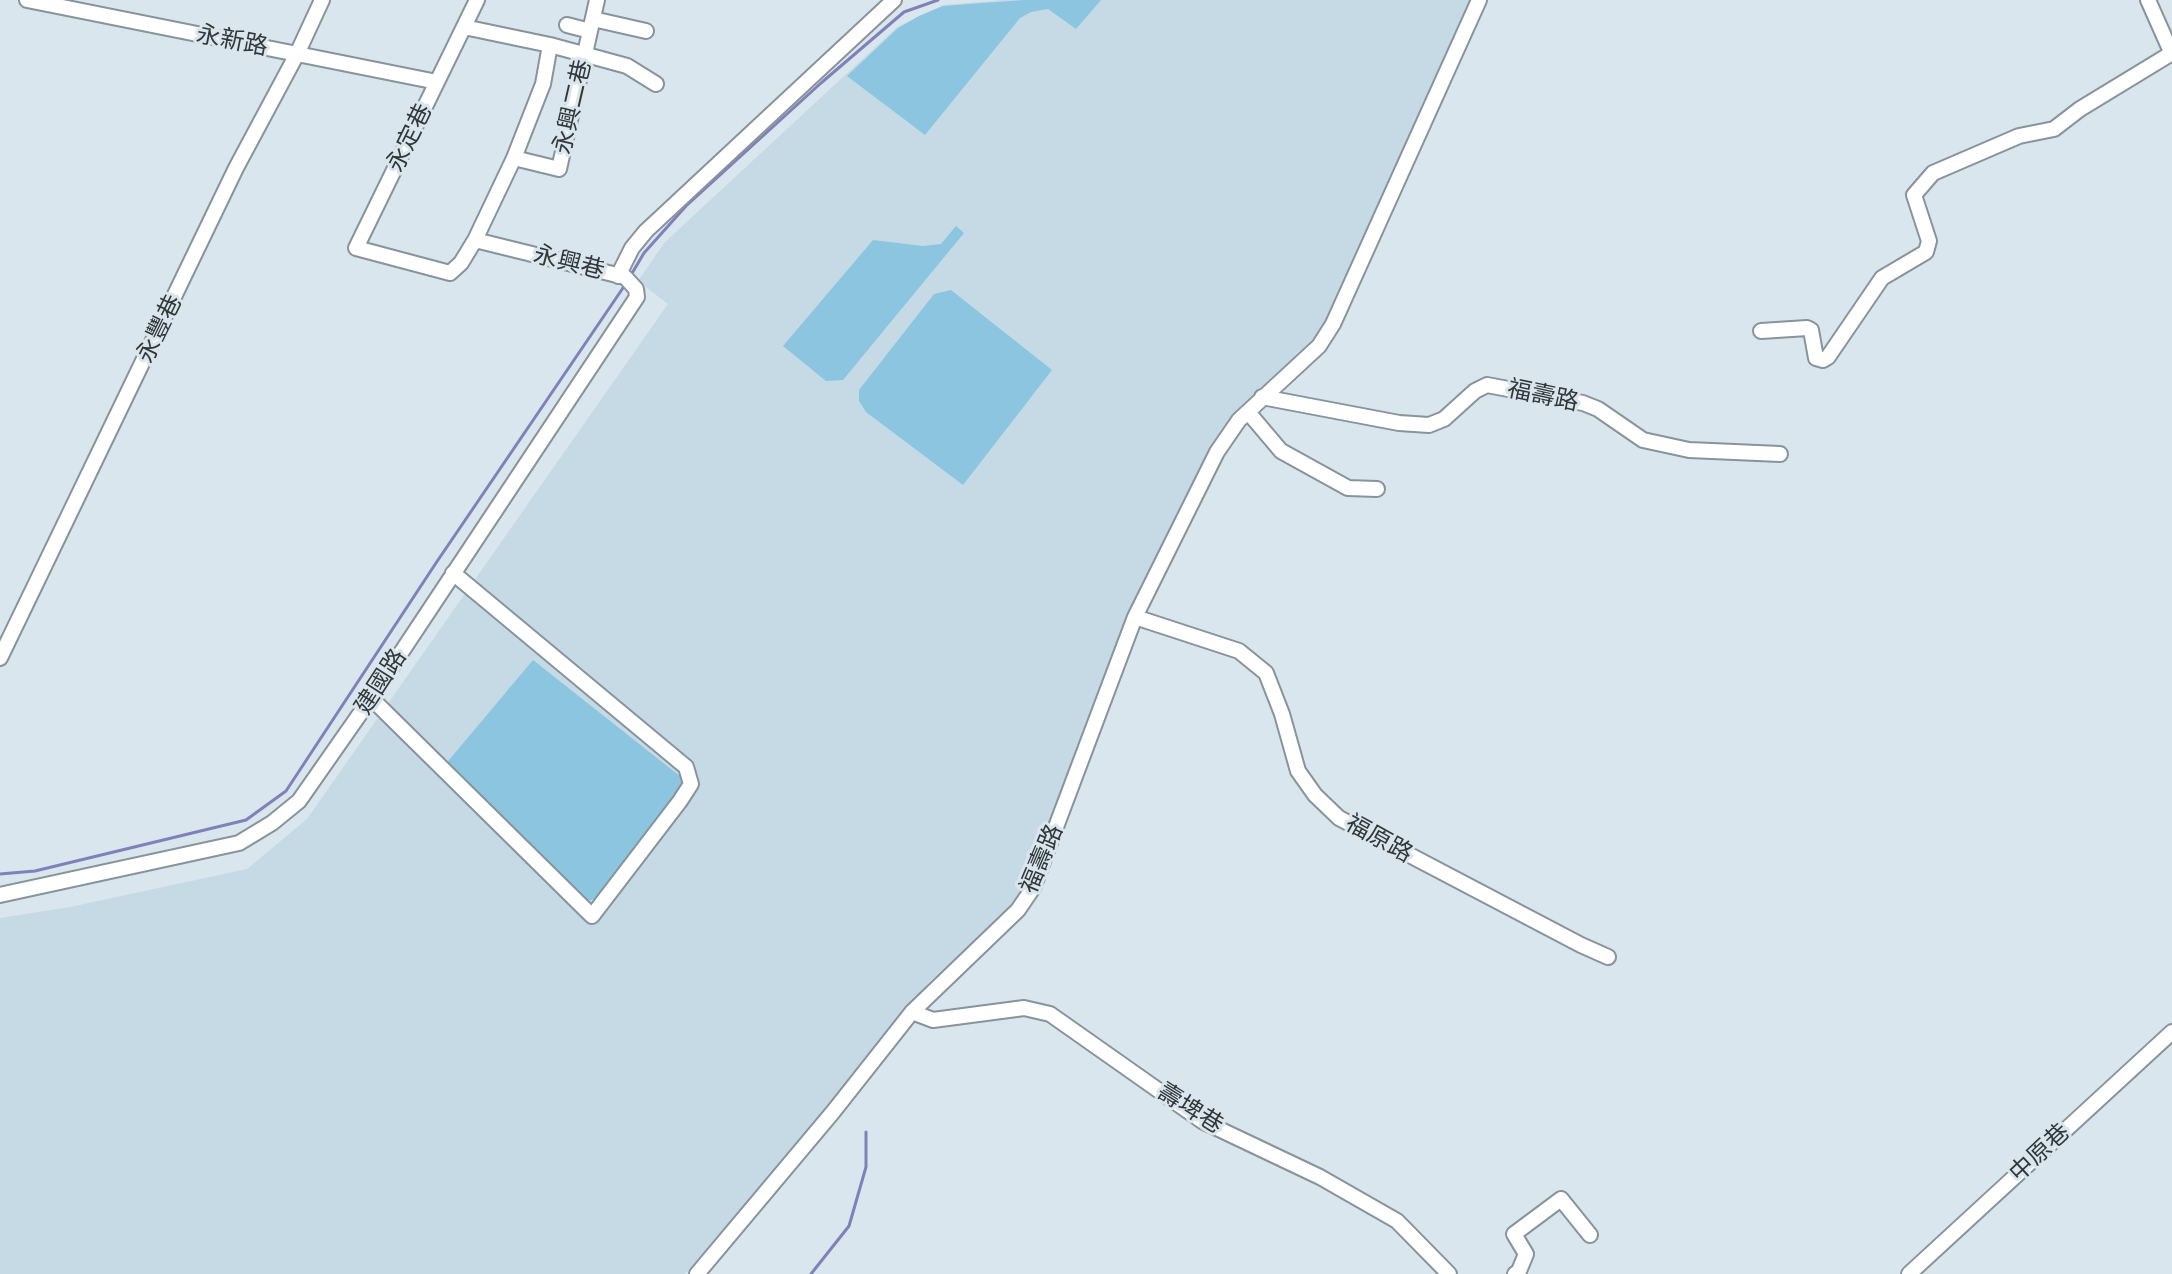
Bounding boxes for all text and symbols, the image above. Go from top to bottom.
street label: 永新路 [194,20,270,62]
street label: 永興二巷 [548,57,598,157]
street label: 永定巷 [381,99,439,177]
street label: 永興巷 [531,240,607,286]
street label: 永豐巷 [131,290,189,368]
street label: 福壽路 [1505,374,1581,418]
street label: 建國路 [349,644,413,720]
street label: 福原路 [1341,809,1417,869]
street label: 福壽路 [1015,820,1069,898]
street label: 壽埤巷 [1152,1078,1228,1140]
street label: 中原巷 [2004,1118,2076,1188]

